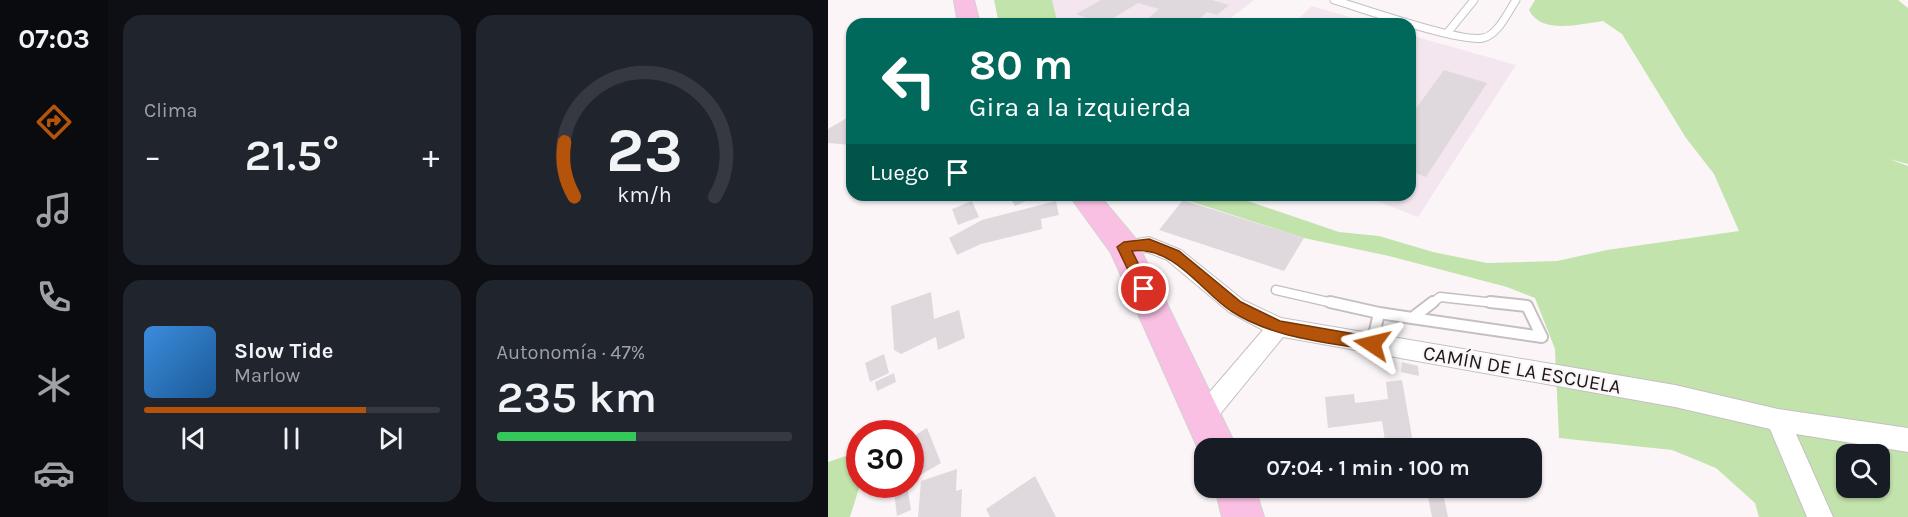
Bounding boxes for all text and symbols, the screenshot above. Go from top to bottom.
text: 07:03 [18,23,90,55]
text: 80 m [969,40,1073,90]
icon: left [870,42,948,120]
text: Gira a la izquierda [969,91,1191,123]
text: Clima [144,99,198,122]
icon: directions [33,101,75,143]
text: 23 [606,114,683,187]
text: 21.5° [244,129,339,181]
text: − [144,137,161,175]
text: + [422,137,439,175]
icon: arrive [941,156,974,189]
text: Luego [870,160,929,186]
text: km/h [617,182,671,207]
icon: music [33,189,75,231]
pin [1118,263,1169,314]
icon: arrive [1127,272,1160,305]
icon: phone [33,276,75,318]
position arrow [1340,312,1404,376]
text: Slow Tide [234,338,334,364]
street label: CAMÍN DE LA ESCUELA [1421,340,1623,399]
text: Autonomía · 47% [497,341,645,364]
icon: climate [33,364,75,406]
text: Marlow [234,364,300,387]
text: 235 km [497,371,657,423]
speed limit sign: 30 [846,420,924,498]
icon: previous [177,422,210,455]
icon: pause [275,422,308,455]
icon: next [374,422,407,455]
map controls [1836,444,1890,498]
button: search [1836,444,1890,498]
icon: car [33,452,75,494]
text: 07:04 · 1 min · 100 m [1266,455,1470,481]

